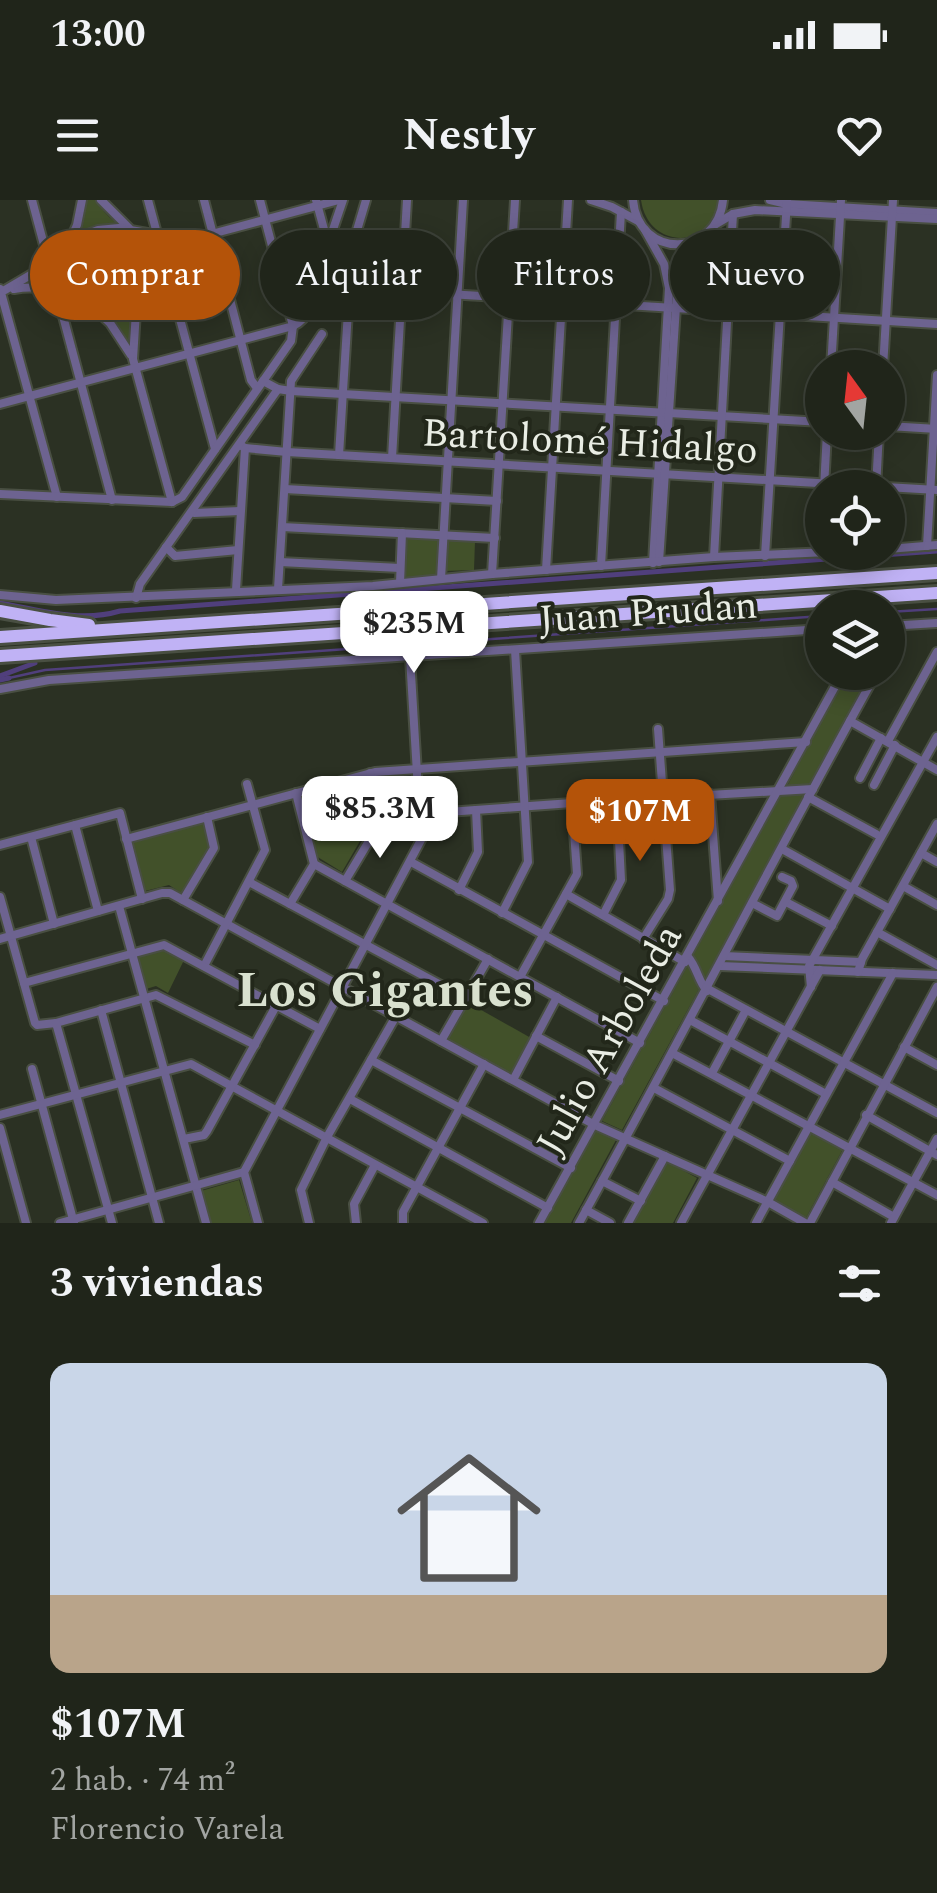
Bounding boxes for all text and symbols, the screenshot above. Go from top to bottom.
text: 13:00 [50,6,145,64]
text: Nestly [403,101,534,170]
icon: menu [50,108,105,163]
icon: heart [832,108,887,163]
chip: Comprar [30,230,240,320]
chip: Alquilar [260,230,457,320]
chip: Filtros [477,230,650,320]
chip: Nuevo [670,230,840,320]
north arrow [805,350,905,450]
map controls [805,350,905,690]
street label: Bartolomé Hidalgo [420,403,759,482]
button: locate [805,470,905,570]
street label: Juan Prudan [537,575,760,652]
button: layers [805,590,905,690]
pin: $235M [344,591,484,676]
text: $235M [362,599,466,648]
pin: $85.3M [299,776,461,861]
pin: $107M [570,779,710,864]
text: $85.3M [324,784,436,833]
text: $107M [588,787,692,836]
street label: Julio Arboleda [521,913,699,1167]
district label: Los Gigantes [236,953,534,1029]
text: 3 viviendas [50,1252,264,1315]
icon: filters [832,1256,887,1311]
icon: home [379,1428,559,1608]
text: $107M [50,1693,186,1756]
text: 2 hab. · 74 m² [50,1756,235,1805]
text: Florencio Varela [50,1805,284,1854]

